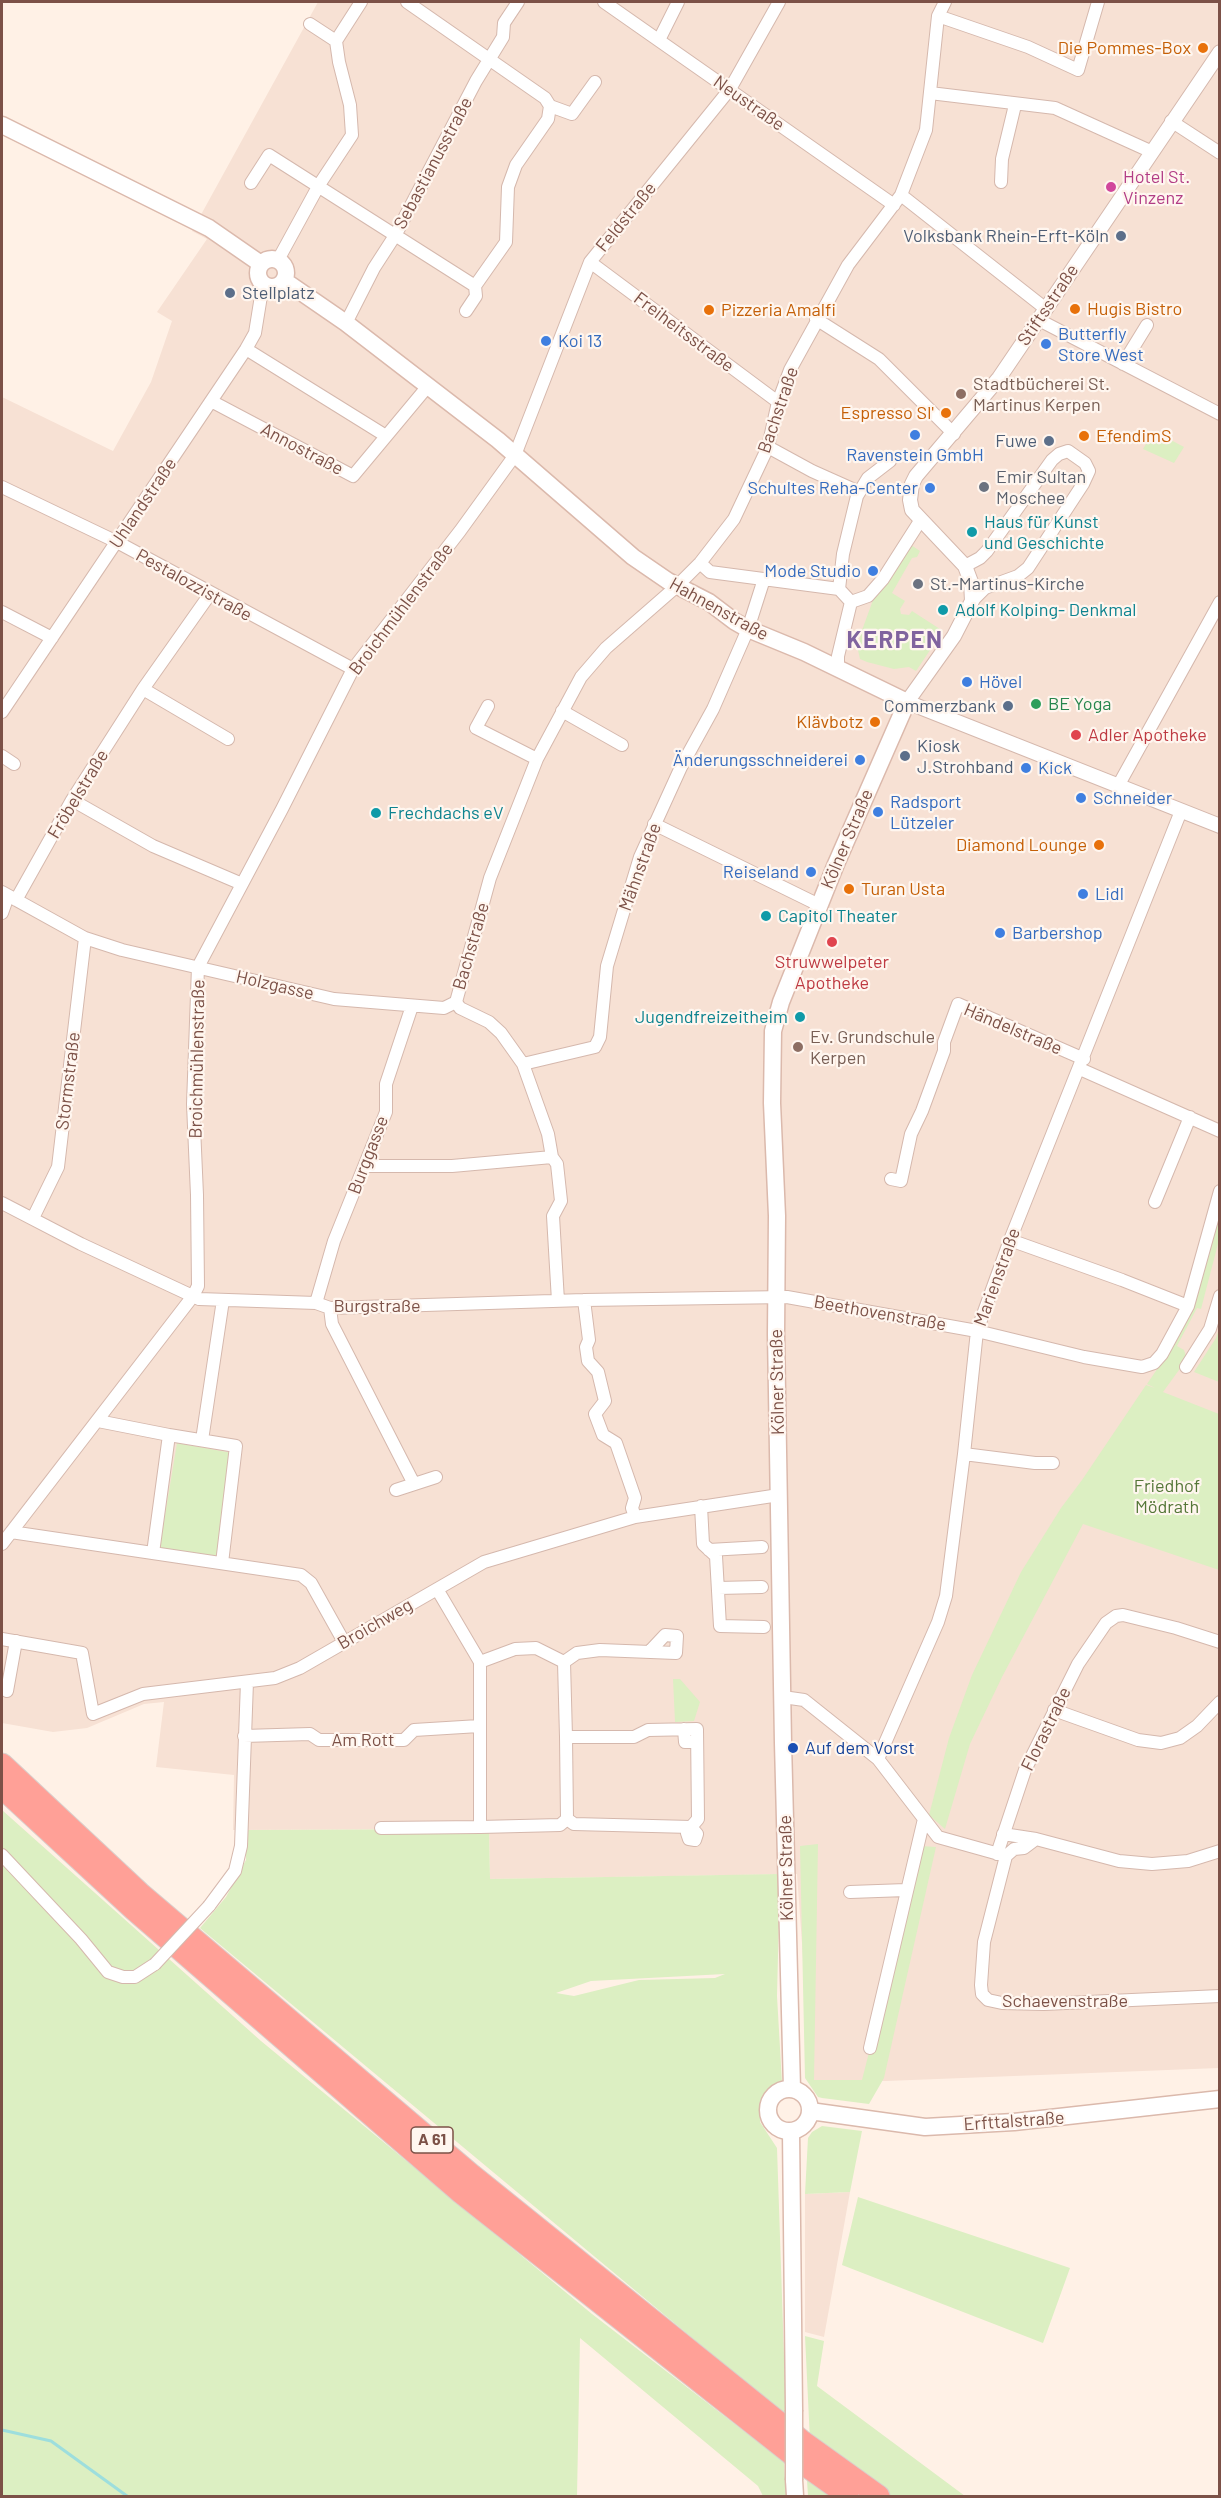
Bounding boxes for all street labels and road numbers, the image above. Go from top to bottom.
street label: Neustraße [709,71,789,135]
street label: Sebastianusstraße [389,93,477,233]
street label: Feldstraße [591,178,661,256]
street label: Stiftsstraße [1013,260,1083,350]
street label: Freiheitsstraße [630,287,738,377]
street label: Bachstraße [753,364,803,456]
street label: Annostraße [257,418,347,480]
street label: Uhlandstraße [105,454,181,552]
street label: Broichmühlenstraße [344,539,458,679]
street label: Pestalozzistraße [132,544,256,626]
street label: Hahnenstraße [666,573,772,645]
street label: Fröbelstraße [43,746,113,842]
street label: Kölner Straße [816,786,878,892]
street label: Mähnstraße [614,820,666,914]
street label: Bachstraße [448,900,494,992]
street label: Holzgasse [234,966,316,1004]
street label: Broichmühlenstraße [185,979,209,1139]
street label: Händelstraße [961,999,1065,1059]
street label: Stormstraße [51,1031,85,1131]
street label: Burggasse [343,1113,393,1197]
street label: Marienstraße [969,1225,1025,1329]
street label: Beethovenstraße [812,1291,948,1335]
street label: Burgstraße [333,1295,421,1317]
street label: Kölner Straße [765,1329,789,1435]
street label: Broichweg [334,1594,416,1654]
street label: Florastraße [1016,1684,1076,1774]
street label: Am Rott [331,1729,395,1751]
street label: Kölner Straße [774,1815,798,1921]
street label: Schaevenstraße [1002,1990,1128,2012]
street label: Erfttalstraße [963,2107,1065,2135]
road number: A 61 [411,2127,453,2153]

